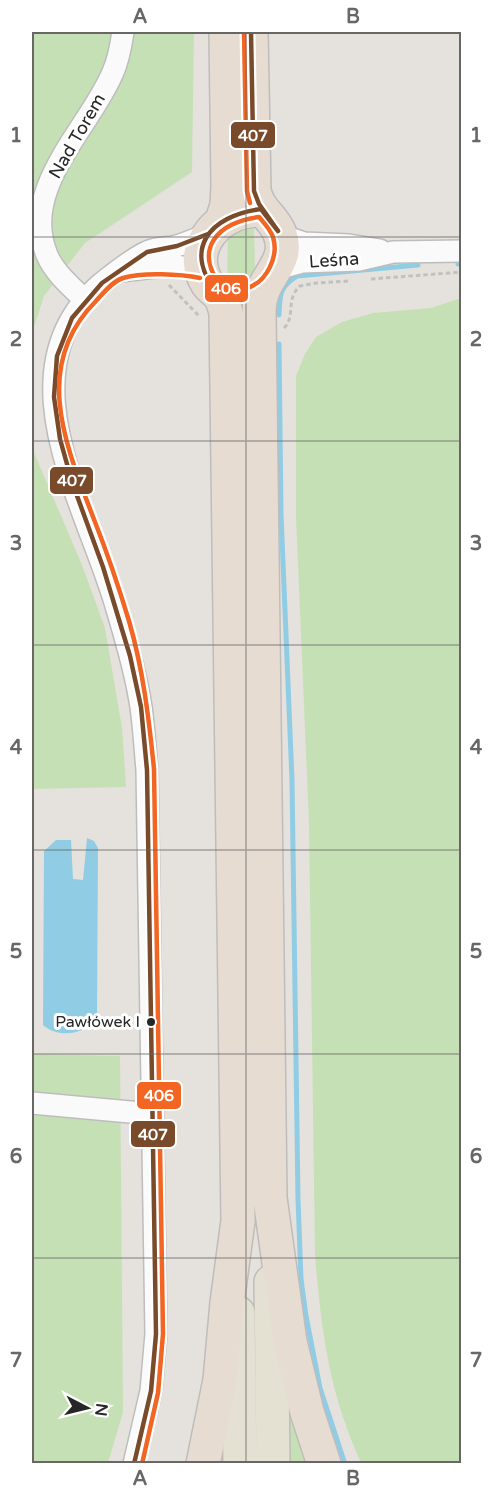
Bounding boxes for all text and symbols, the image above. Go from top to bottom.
text: A [133,5,148,29]
text: B [346,5,360,29]
street label: Nad Torem [44,89,110,183]
line badge: 407 [230,121,276,149]
text: 1 [10,124,22,148]
text: 1 [470,124,482,148]
text: 407 [238,126,268,146]
street label: Leśna [308,247,360,273]
line badge: 406 [204,274,249,303]
text: 406 [211,279,241,299]
text: 2 [10,328,22,352]
text: 2 [470,328,482,352]
line badge: 407 [49,466,94,495]
text: 407 [57,471,87,491]
text: 3 [10,532,22,556]
text: 3 [470,532,482,556]
text: 4 [10,736,23,760]
text: 4 [470,736,483,760]
text: 5 [10,940,22,964]
text: 5 [470,940,482,964]
place label: Pawłówek I [55,1012,140,1032]
marker: Pawłówek I [145,1016,157,1028]
line badge: 406 [136,1081,182,1110]
text: 406 [144,1086,174,1106]
line badge: 407 [130,1120,176,1148]
text: 407 [138,1125,168,1145]
text: 6 [10,1145,22,1169]
text: 6 [470,1145,482,1169]
text: 7 [10,1349,22,1373]
text: 7 [470,1349,482,1373]
north arrow [57,1378,117,1438]
text: N [90,1402,112,1417]
text: A [133,1467,148,1491]
text: B [346,1467,360,1491]

